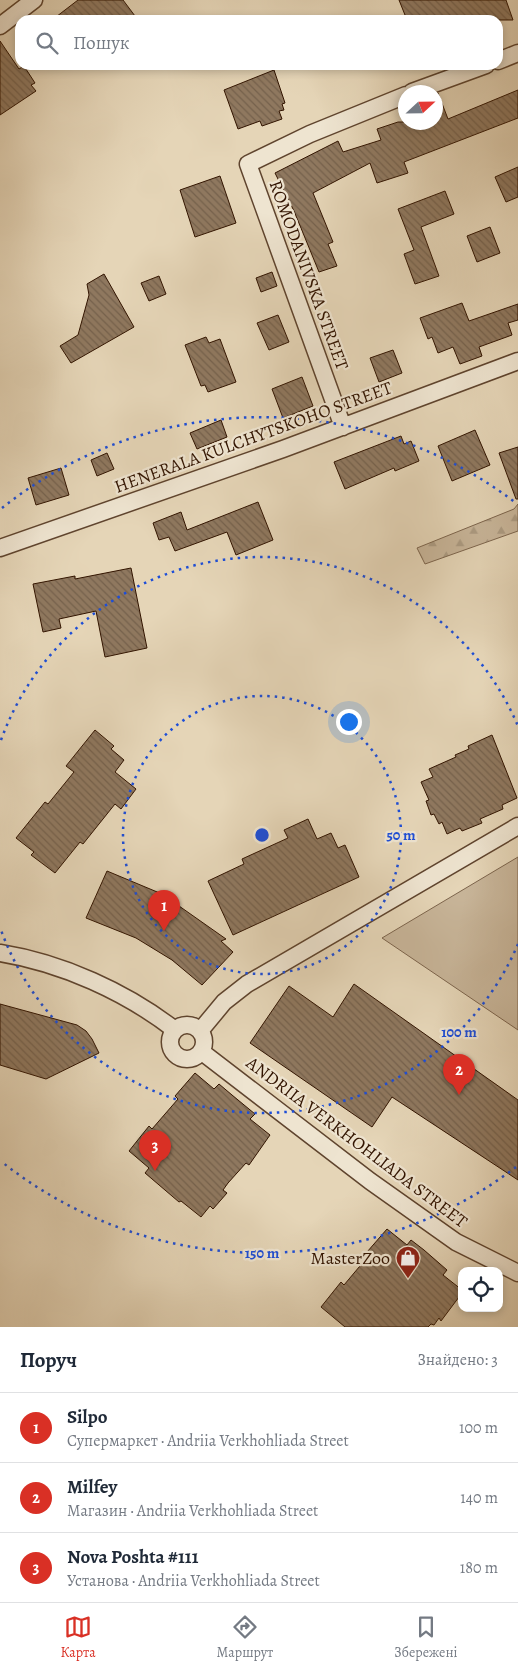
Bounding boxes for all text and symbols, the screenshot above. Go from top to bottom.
search box [15,15,503,70]
icon: search [33,29,61,57]
text: Пошук [73,30,130,56]
north arrow [398,85,443,130]
street label: ROMODANIVSKA STREET [264,177,355,373]
street label: HENERALA KULCHYTSKOHO STREET [111,375,395,499]
your location [336,709,362,735]
text: 50 m [386,825,416,845]
centre of rings [253,826,271,844]
pin: 1 [148,890,180,931]
text: 100 m [441,1022,477,1042]
street label: ANDRIIA VERKHOHLIADA STREET [241,1050,473,1233]
pin: 2 [443,1054,475,1095]
pin: 3 [139,1130,171,1171]
text: 150 m [245,1243,280,1263]
shop icon: MasterZoo [395,1245,421,1279]
place label: MasterZoo [311,1246,390,1270]
map controls [458,1267,503,1312]
button: locate [458,1267,503,1312]
text: Поруч [20,1346,77,1374]
text: Знайдено: 3 [417,1349,498,1371]
text: Silpo [67,1404,108,1430]
text: 1 [33,1417,39,1439]
text: 100 m [459,1417,498,1439]
text: Супермаркет · Andriia Verkhohliada Street [67,1430,349,1452]
text: Milfey [67,1474,117,1500]
text: 2 [32,1487,40,1509]
text: 140 m [460,1487,498,1509]
text: Магазин · Andriia Verkhohliada Street [67,1500,318,1522]
text: Nova Poshta #111 [67,1544,198,1570]
text: 3 [33,1557,39,1579]
text: 180 m [460,1557,498,1579]
text: Установа · Andriia Verkhohliada Street [67,1570,320,1592]
tab: Карта [60,1613,96,1662]
tab: Маршрут [217,1613,273,1662]
tab: Збережені [394,1613,458,1662]

